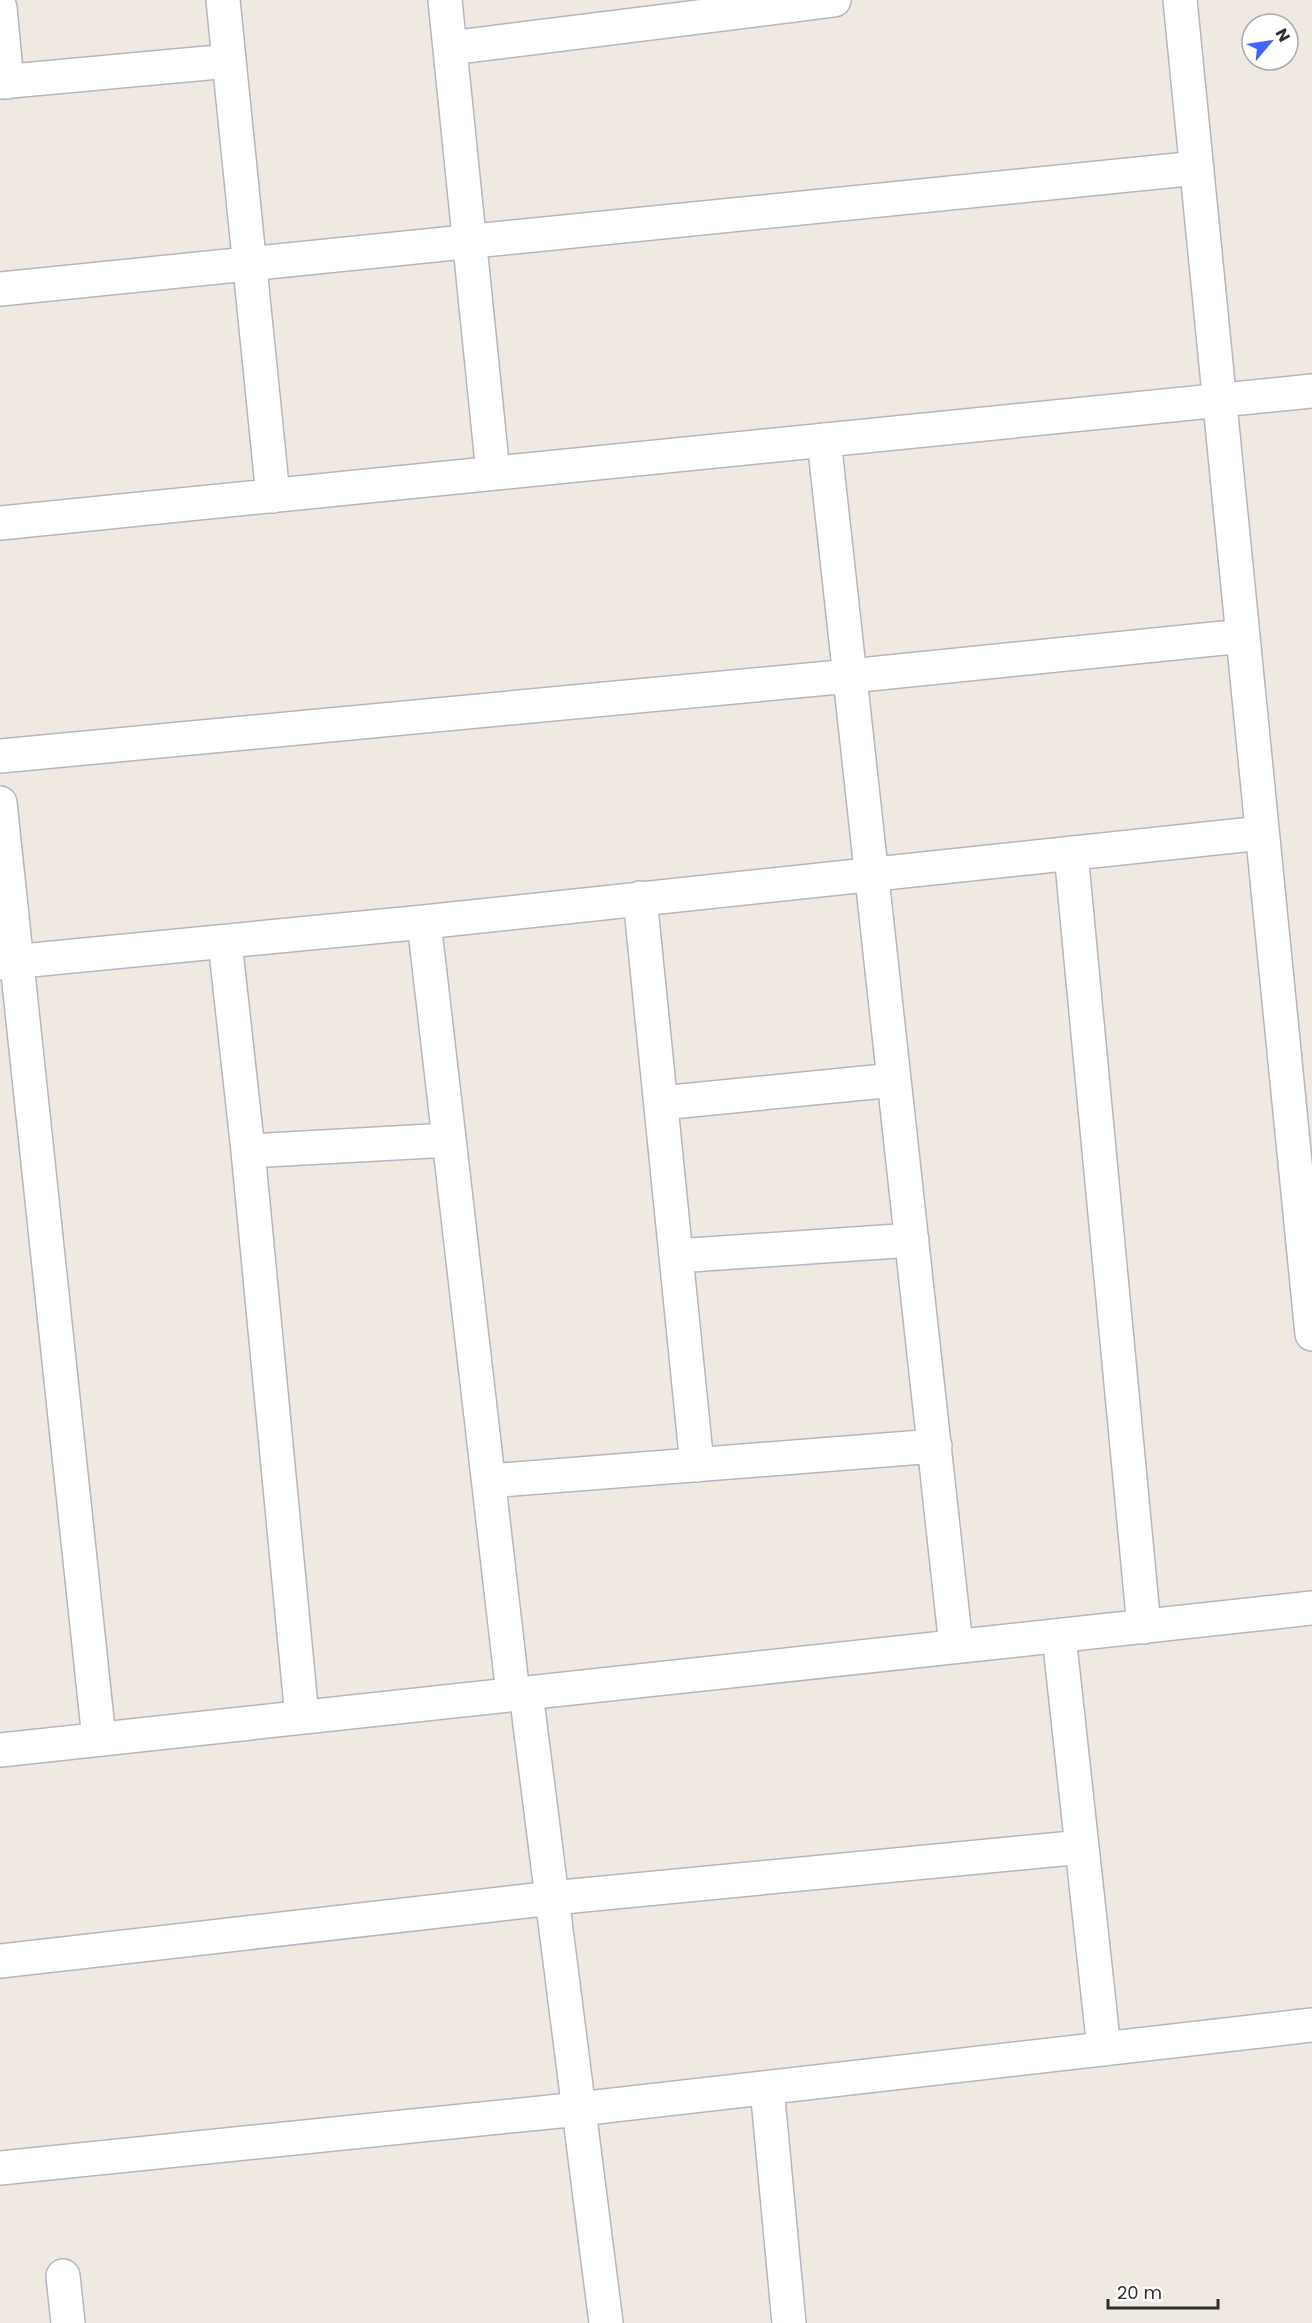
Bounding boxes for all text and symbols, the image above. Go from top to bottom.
north arrow [1240,12,1300,72]
text: N [1270,24,1296,46]
scale bar [1108,2272,1218,2310]
text: 20 m [1117,2280,1162,2305]

